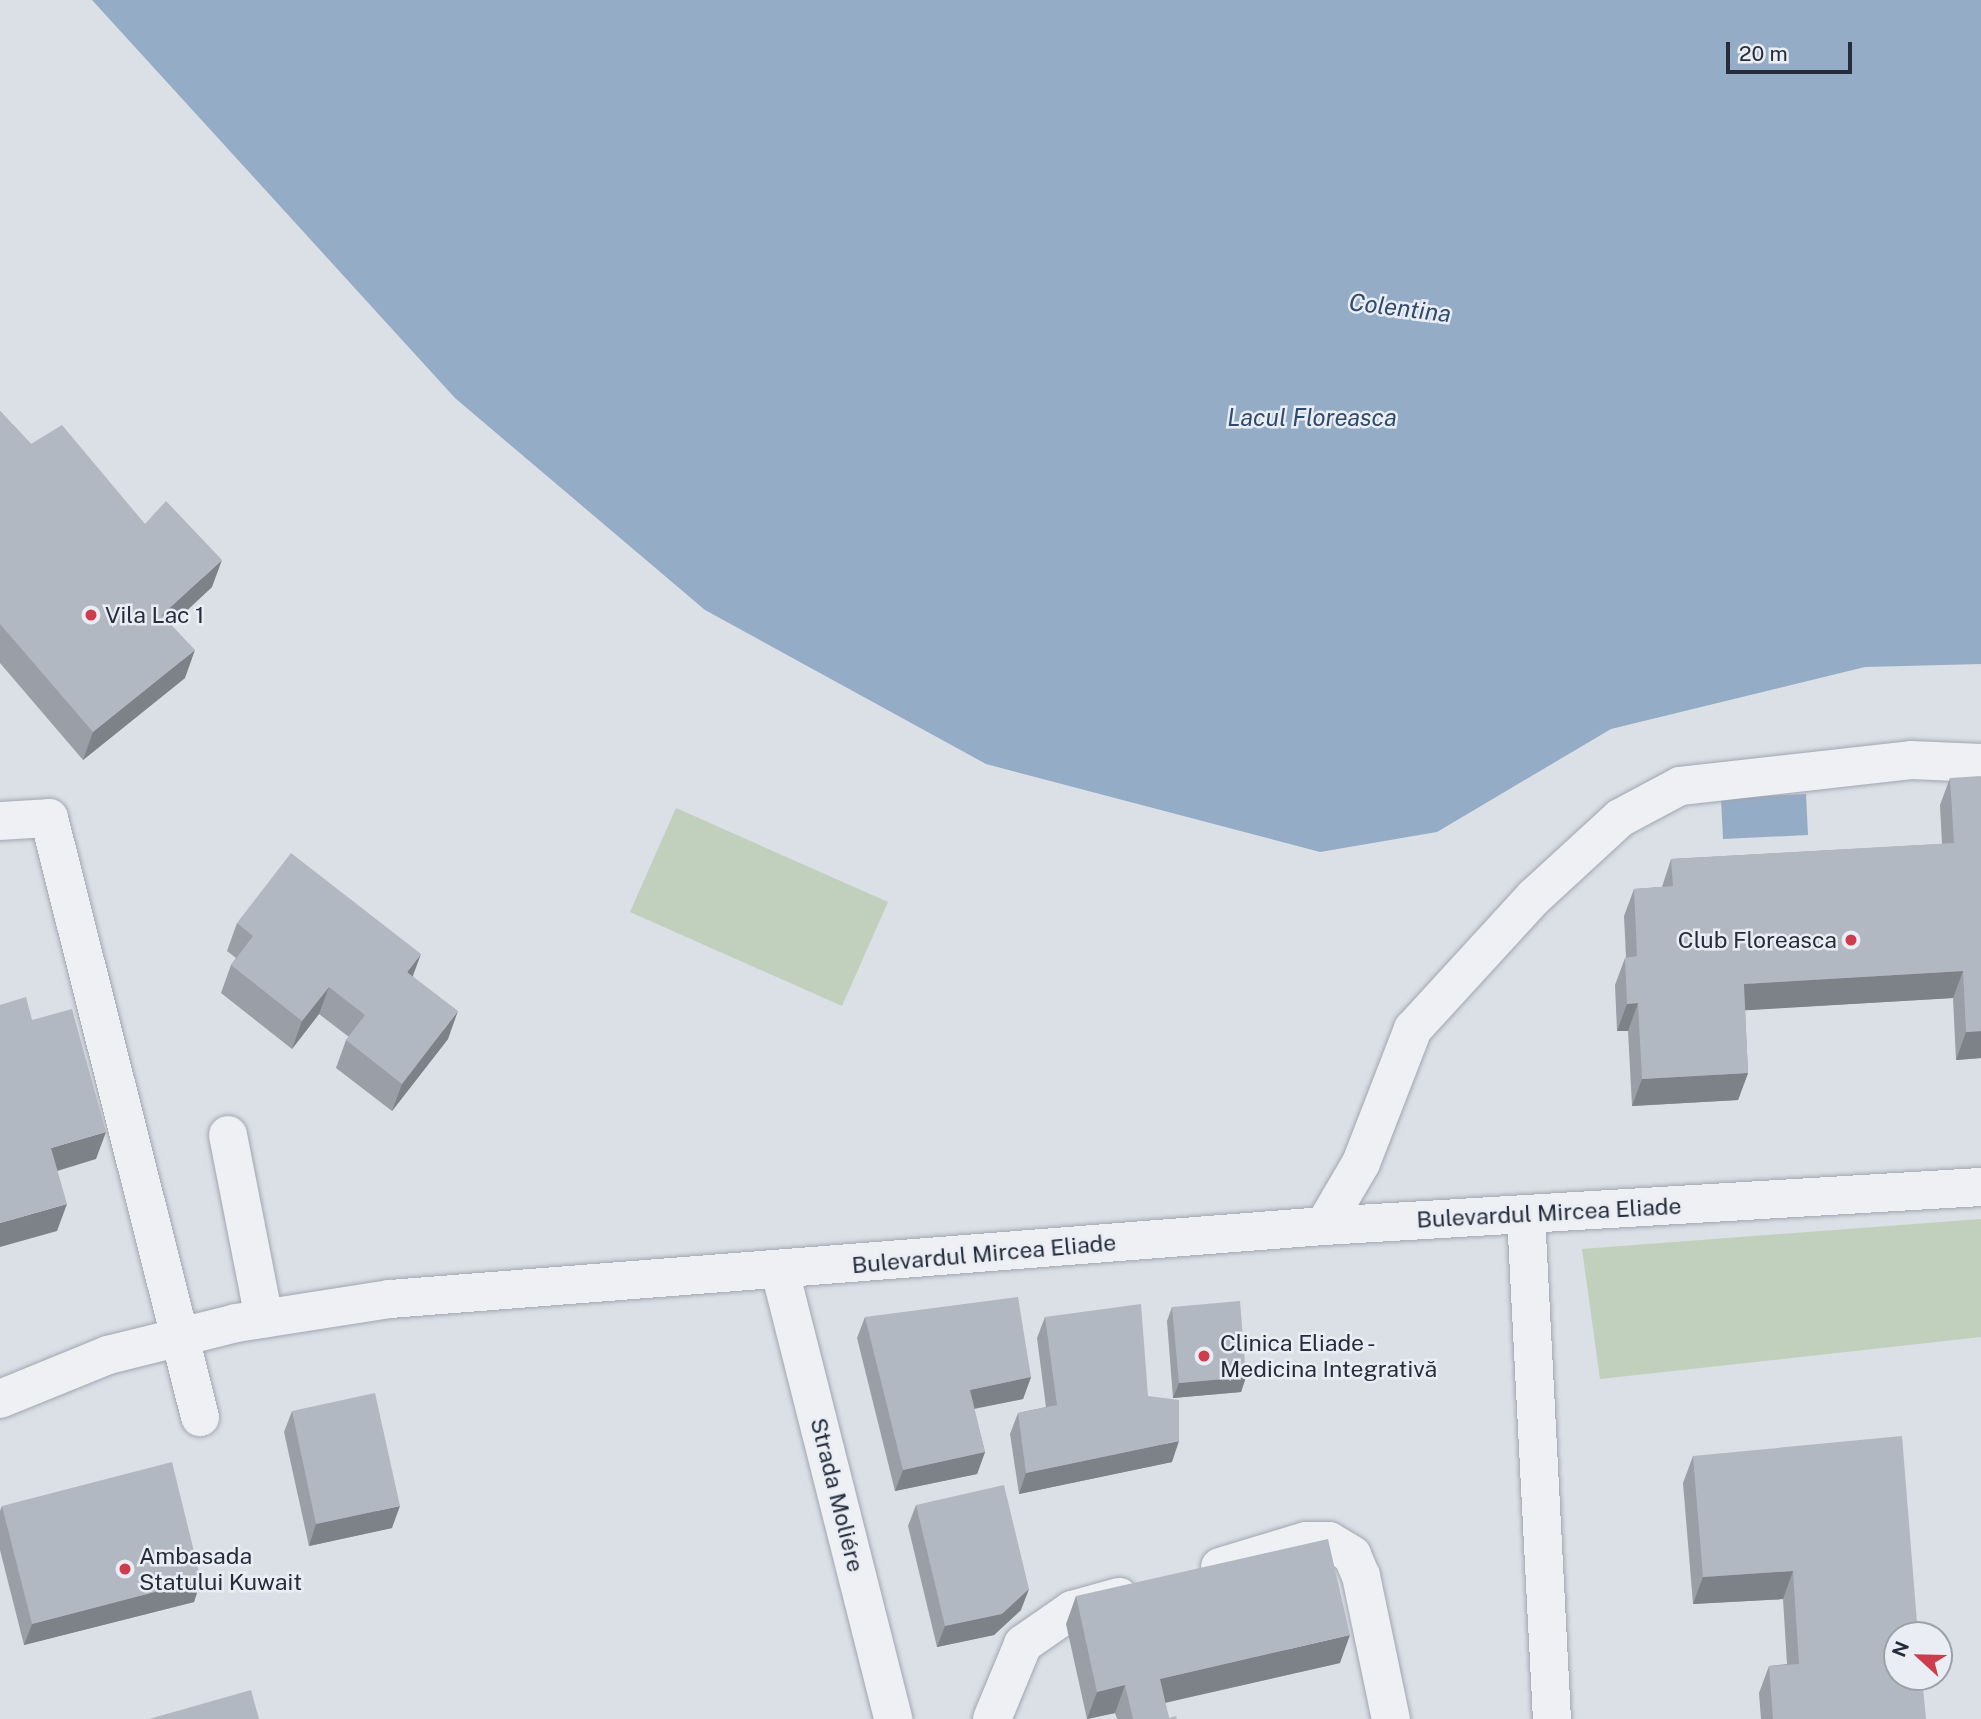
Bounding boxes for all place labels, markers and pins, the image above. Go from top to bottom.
place label: Vila Lac 1 [105,601,205,629]
marker: Vila Lac 1 [83,607,99,623]
place label: Club Floreasca [1678,926,1837,954]
marker: Club Floreasca [1843,932,1859,948]
place label: Clinica Eliade - Medicina Integrativă [1220,1329,1437,1383]
marker: Clinica Eliade - Medicina Integrativă [1194,1346,1214,1366]
place label: Ambasada Statului Kuwait [139,1542,302,1596]
marker: Ambasada Statului Kuwait [117,1561,133,1577]

